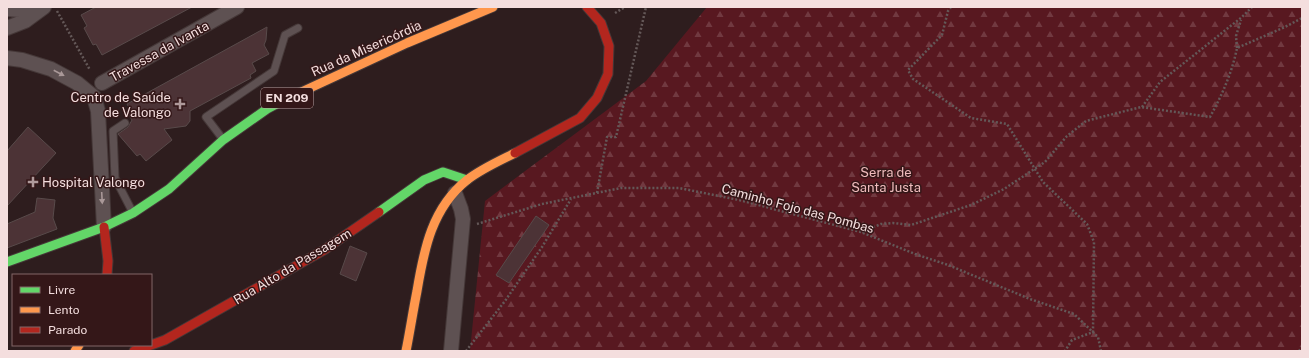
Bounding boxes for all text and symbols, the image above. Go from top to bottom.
street label: Rua da Misericórdia [309,17,424,80]
street label: Travessa da Ivanta [107,18,211,85]
one-way arrow [53,70,65,76]
road number: EN 209 [261,88,313,108]
place label: Centro de Saúde de Valongo [70,90,171,120]
marker: Centro de Saúde de Valongo [174,98,186,110]
park label: Serra de Santa Justa [851,165,921,195]
place label: Hospital Valongo [42,175,145,190]
marker: Hospital Valongo [27,176,39,188]
street label: Caminho Fojo das Pombas [720,181,876,236]
one-way arrow [99,192,106,204]
street label: Rua Alto da Passagem [231,225,354,308]
legend [12,274,152,346]
text: Livre [48,283,76,297]
text: Lento [48,303,80,317]
text: Parado [48,323,87,337]

